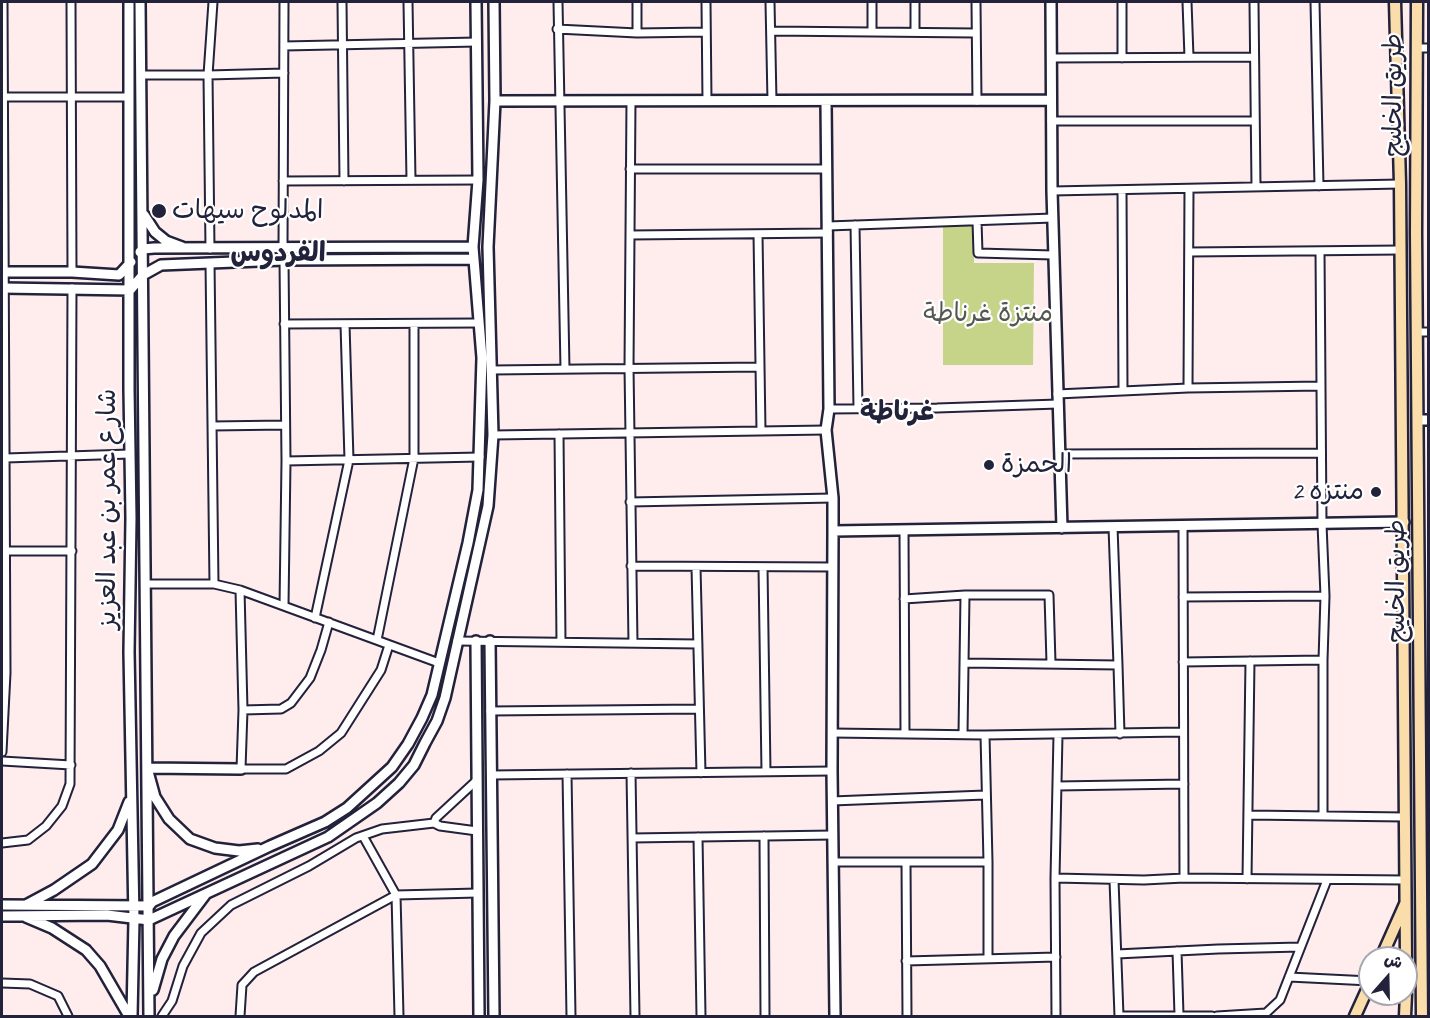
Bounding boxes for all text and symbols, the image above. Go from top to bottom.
street label: طريق الخليج [1378,33,1410,157]
place label: المدلوح سيهات [172,195,323,227]
marker: المدلوح سيهات [150,202,168,220]
district label: الفردوس [230,238,326,270]
park label: منتزة غرناطة [923,298,1053,330]
street label: شارع عمر بن عبد العزيز [92,389,124,629]
district label: غرناطة [860,397,934,429]
place label: الحمزة [1001,449,1072,481]
marker: الحمزة [982,458,996,472]
place label: منتزه 2 [1291,476,1364,508]
marker: منتزه 2 [1369,485,1383,499]
street label: طريق الخليج [1381,519,1413,643]
north arrow [1358,946,1418,1006]
text: ش [1382,949,1405,973]

